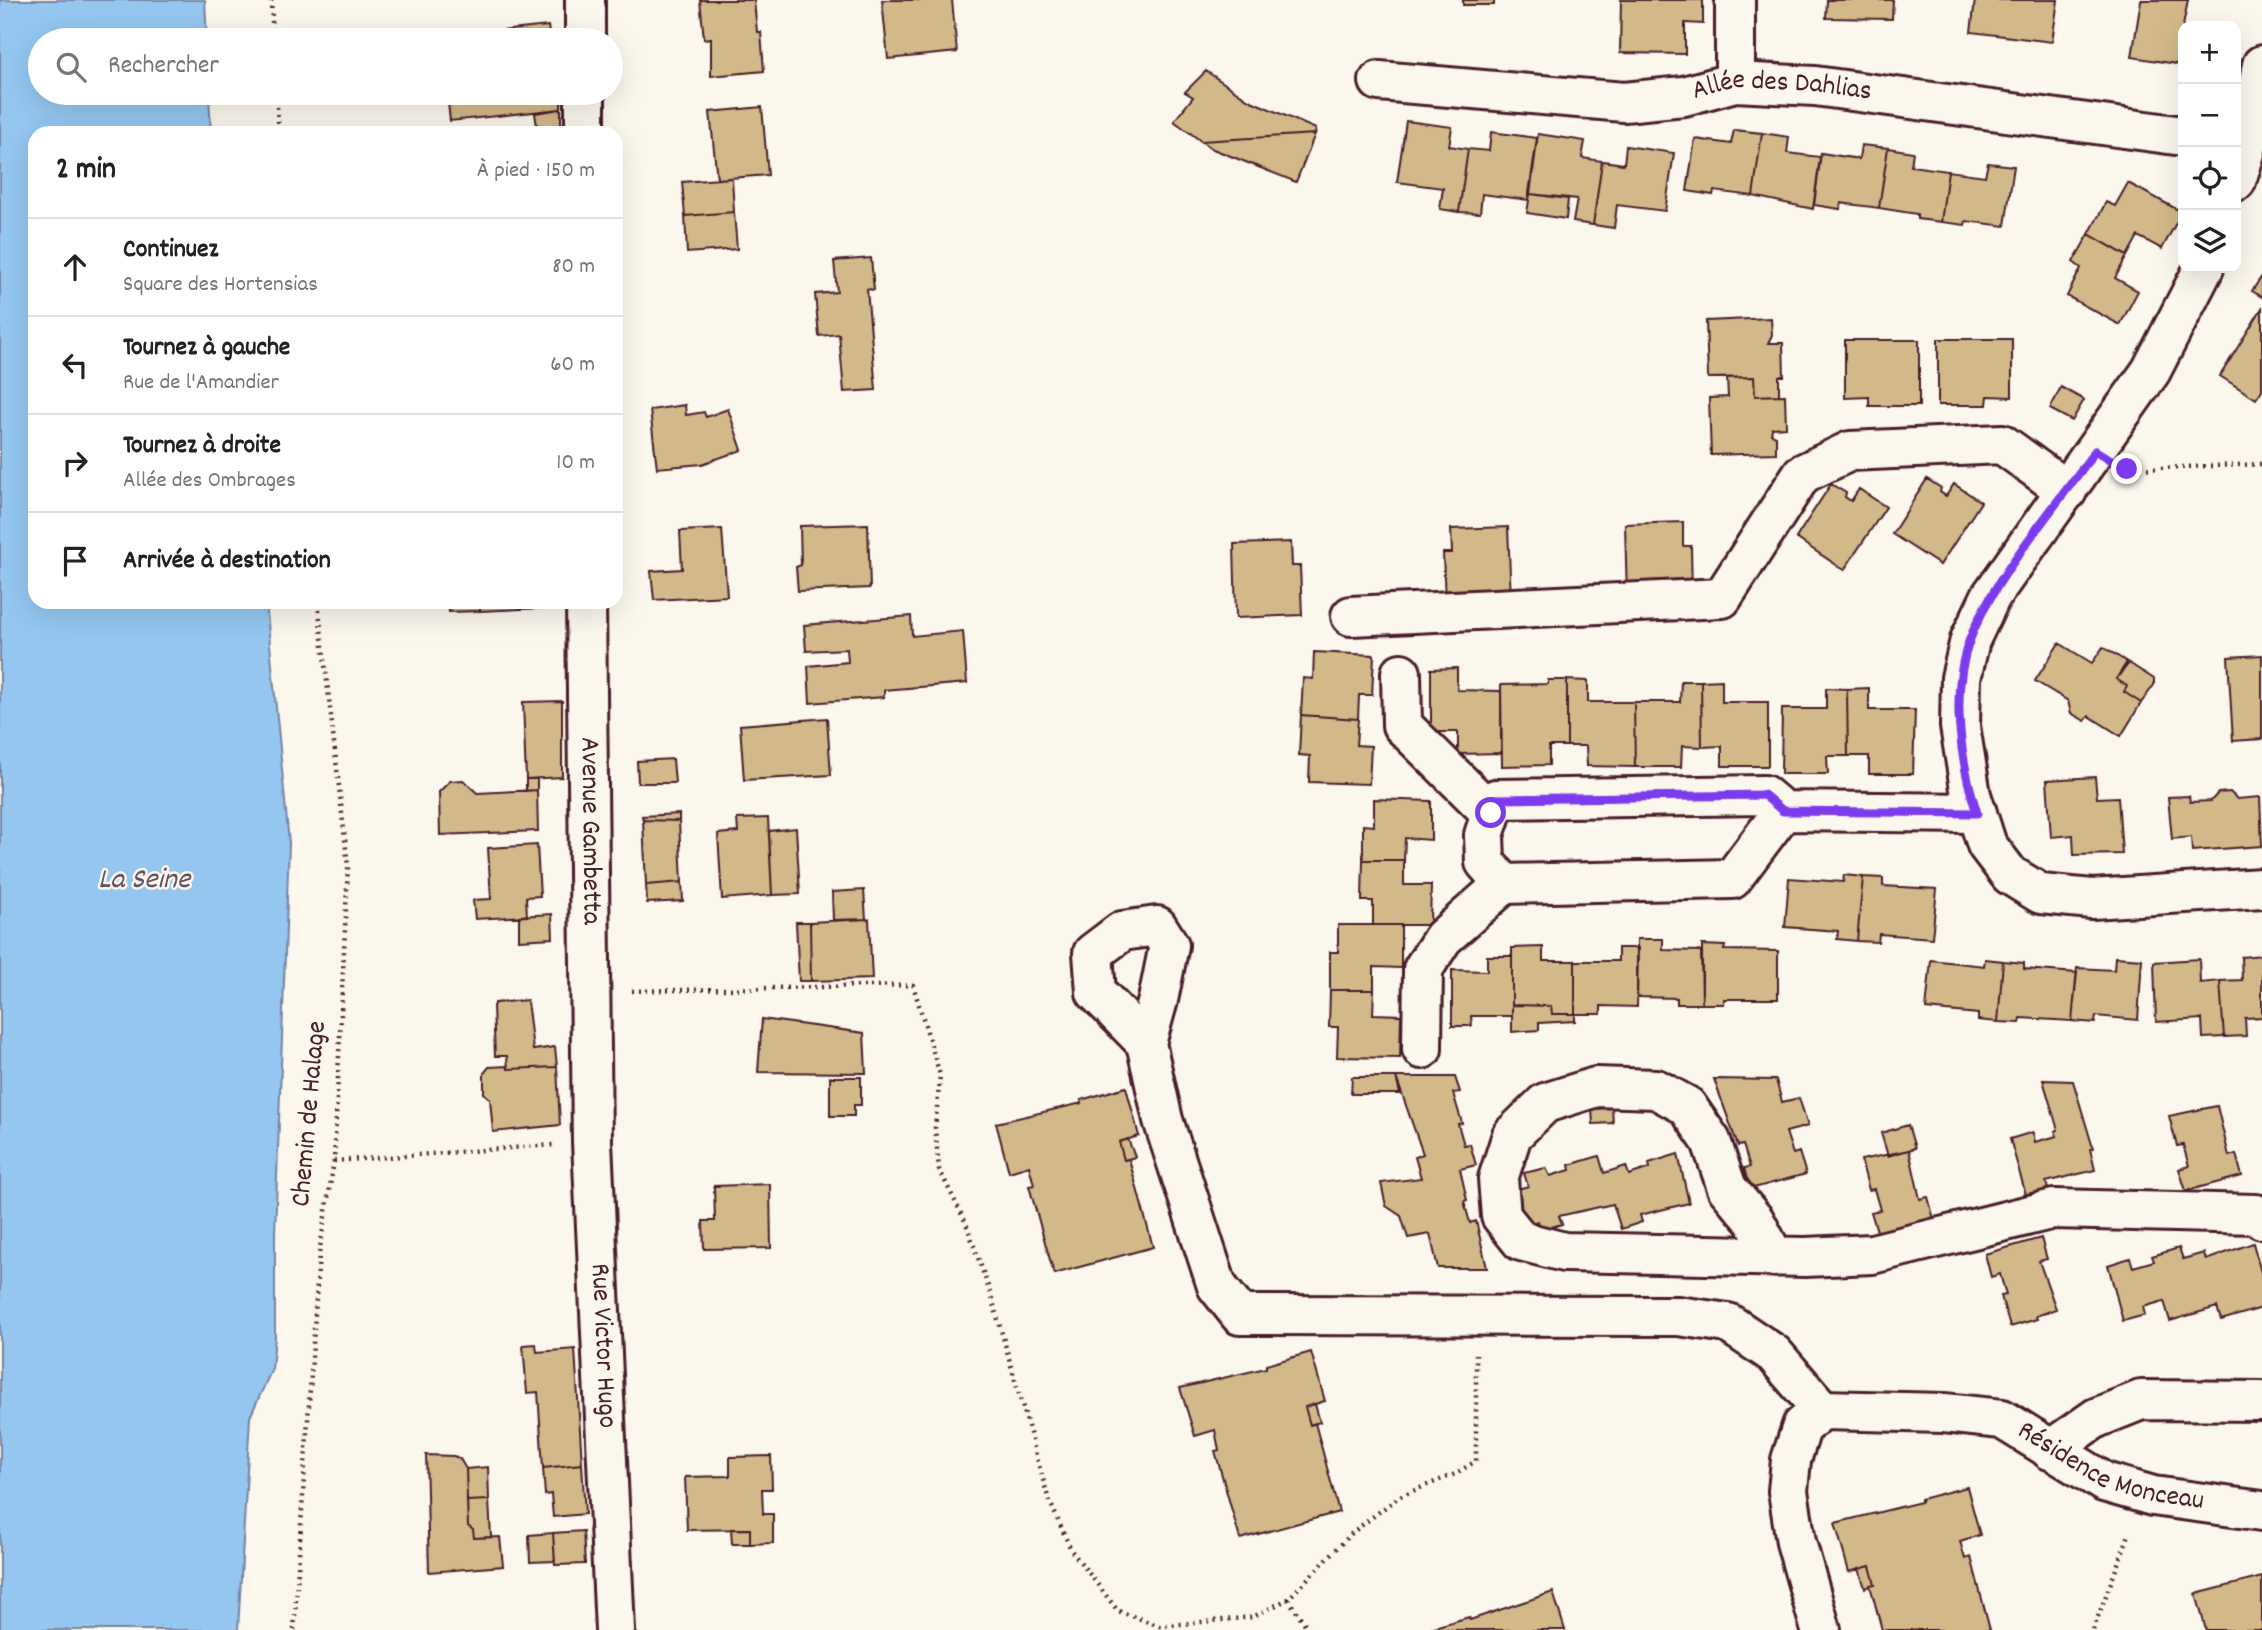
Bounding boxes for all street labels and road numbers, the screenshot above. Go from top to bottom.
street label: Allée des Dahlias [1688,62,1874,113]
street label: Avenue Gambetta [568,737,610,926]
street label: Chemin de Halage [283,1019,339,1209]
street label: Rue Victor Hugo [578,1262,625,1429]
street label: Résidence Monceau [2009,1413,2206,1523]

